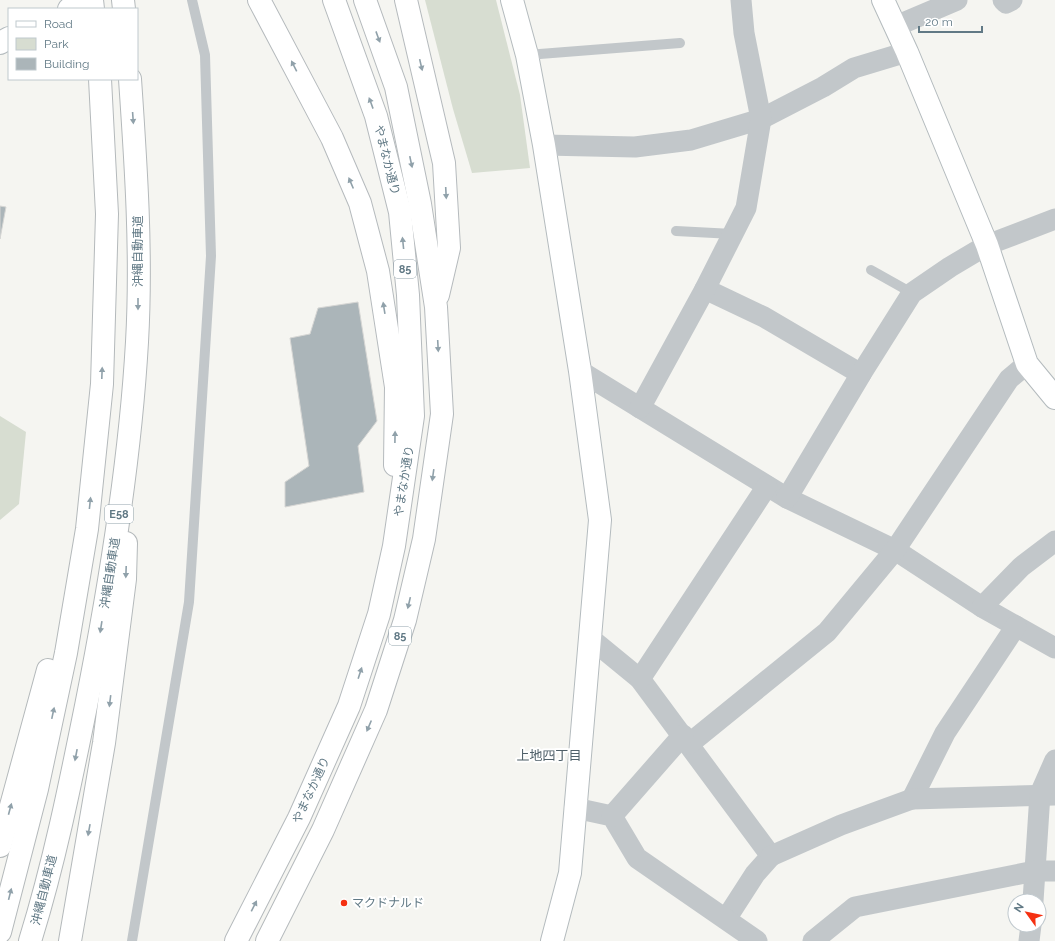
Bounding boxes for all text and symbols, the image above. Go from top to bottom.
legend [8,8,138,80]
scale bar [919,8,982,34]
text: 20 m [925,15,953,29]
text: Road [44,17,73,31]
one-way arrow [375,31,381,43]
text: Park [44,37,69,51]
text: Building [44,57,90,71]
one-way arrow [419,59,425,71]
one-way arrow [291,60,298,72]
one-way arrow [368,96,374,108]
one-way arrow [129,112,136,124]
street label: やまなか通り [371,123,403,197]
one-way arrow [409,156,415,168]
one-way arrow [348,176,354,188]
one-way arrow [443,187,450,199]
street label: 沖縄自動車道 [131,215,145,287]
one-way arrow [399,237,406,249]
road number: 85 [394,260,416,278]
one-way arrow [135,298,141,311]
one-way arrow [381,302,387,314]
one-way arrow [435,340,442,352]
one-way arrow [99,367,106,379]
one-way arrow [392,430,398,443]
street label: やまなか通り [391,444,417,518]
one-way arrow [430,469,436,481]
one-way arrow [86,497,93,509]
road number: E58 [105,505,133,523]
street label: 沖縄自動車道 [97,536,123,610]
one-way arrow [122,566,129,578]
one-way arrow [406,597,412,609]
one-way arrow [98,621,104,633]
road number: 85 [389,627,411,645]
one-way arrow [357,667,363,679]
one-way arrow [107,695,113,708]
one-way arrow [50,707,56,720]
one-way arrow [366,721,372,732]
district label: 上地四丁目 [516,748,582,763]
one-way arrow [73,749,79,761]
street label: やまなか通り [289,754,333,826]
one-way arrow [7,803,13,815]
one-way arrow [86,824,92,836]
street label: 沖縄自動車道 [28,853,60,927]
one-way arrow [7,888,13,900]
north arrow [1007,893,1047,933]
place label: マクドナルド [352,896,424,910]
marker: マクドナルド [339,898,349,908]
one-way arrow [251,900,257,912]
text: N [1011,901,1027,915]

